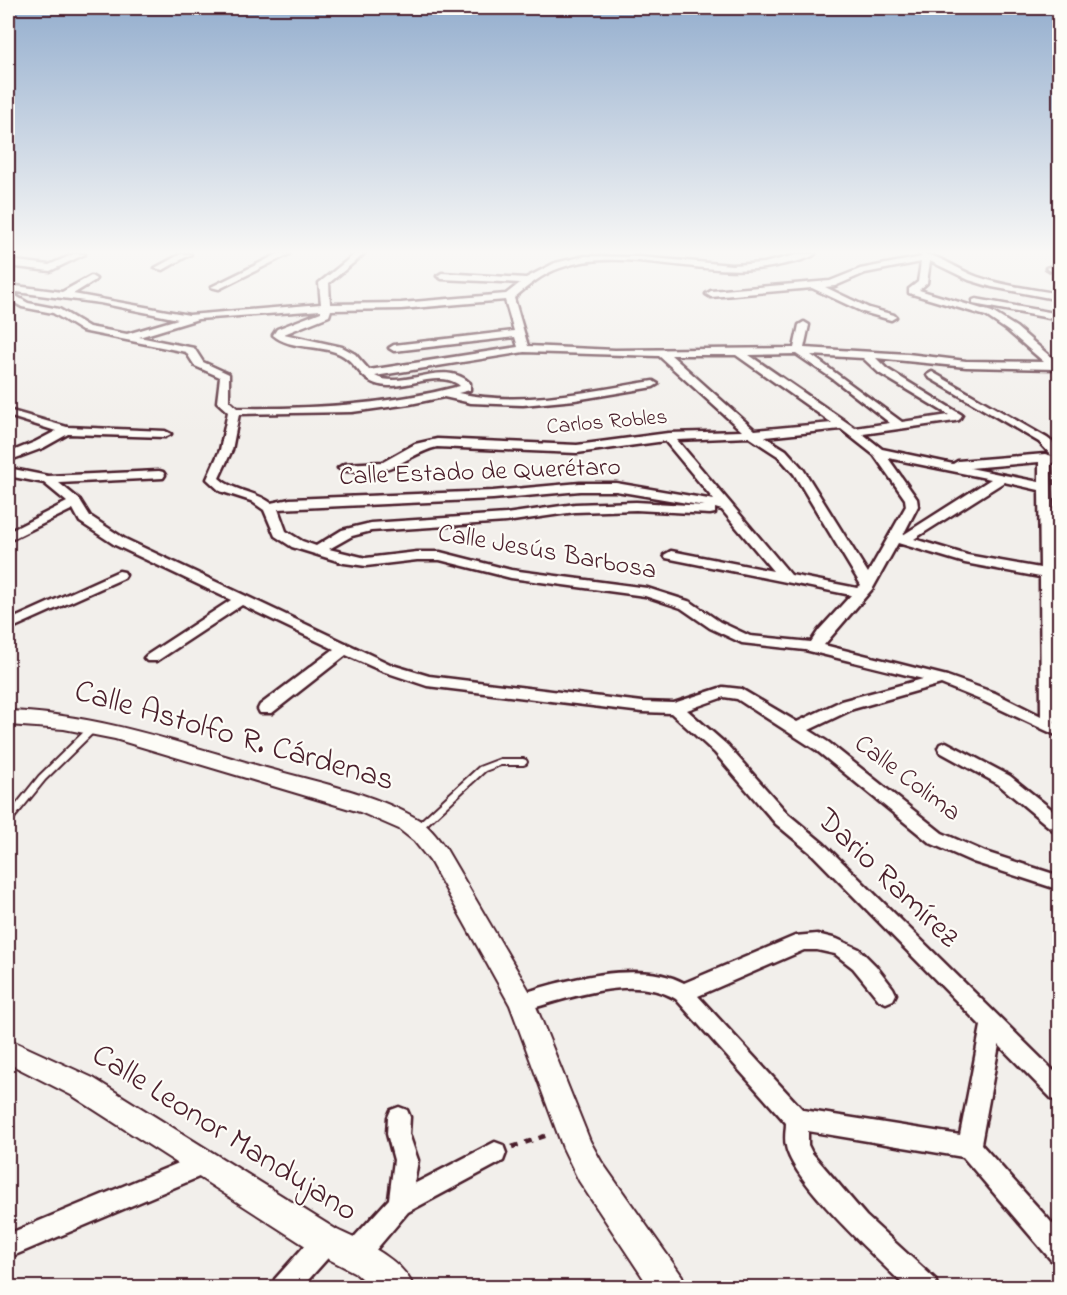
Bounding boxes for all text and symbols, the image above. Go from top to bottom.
street label: Carlos Robles [545,402,669,444]
street label: Calle Estado de Querétaro [339,449,621,497]
street label: Calle Jesús Barbosa [435,515,659,591]
street label: Calle Astolfo R. Cárdenas [68,669,400,805]
street label: Calle Colima [845,726,969,832]
street label: Dario Ramírez [804,797,970,960]
street label: Calle Leonor Mandujano [82,1033,366,1235]

